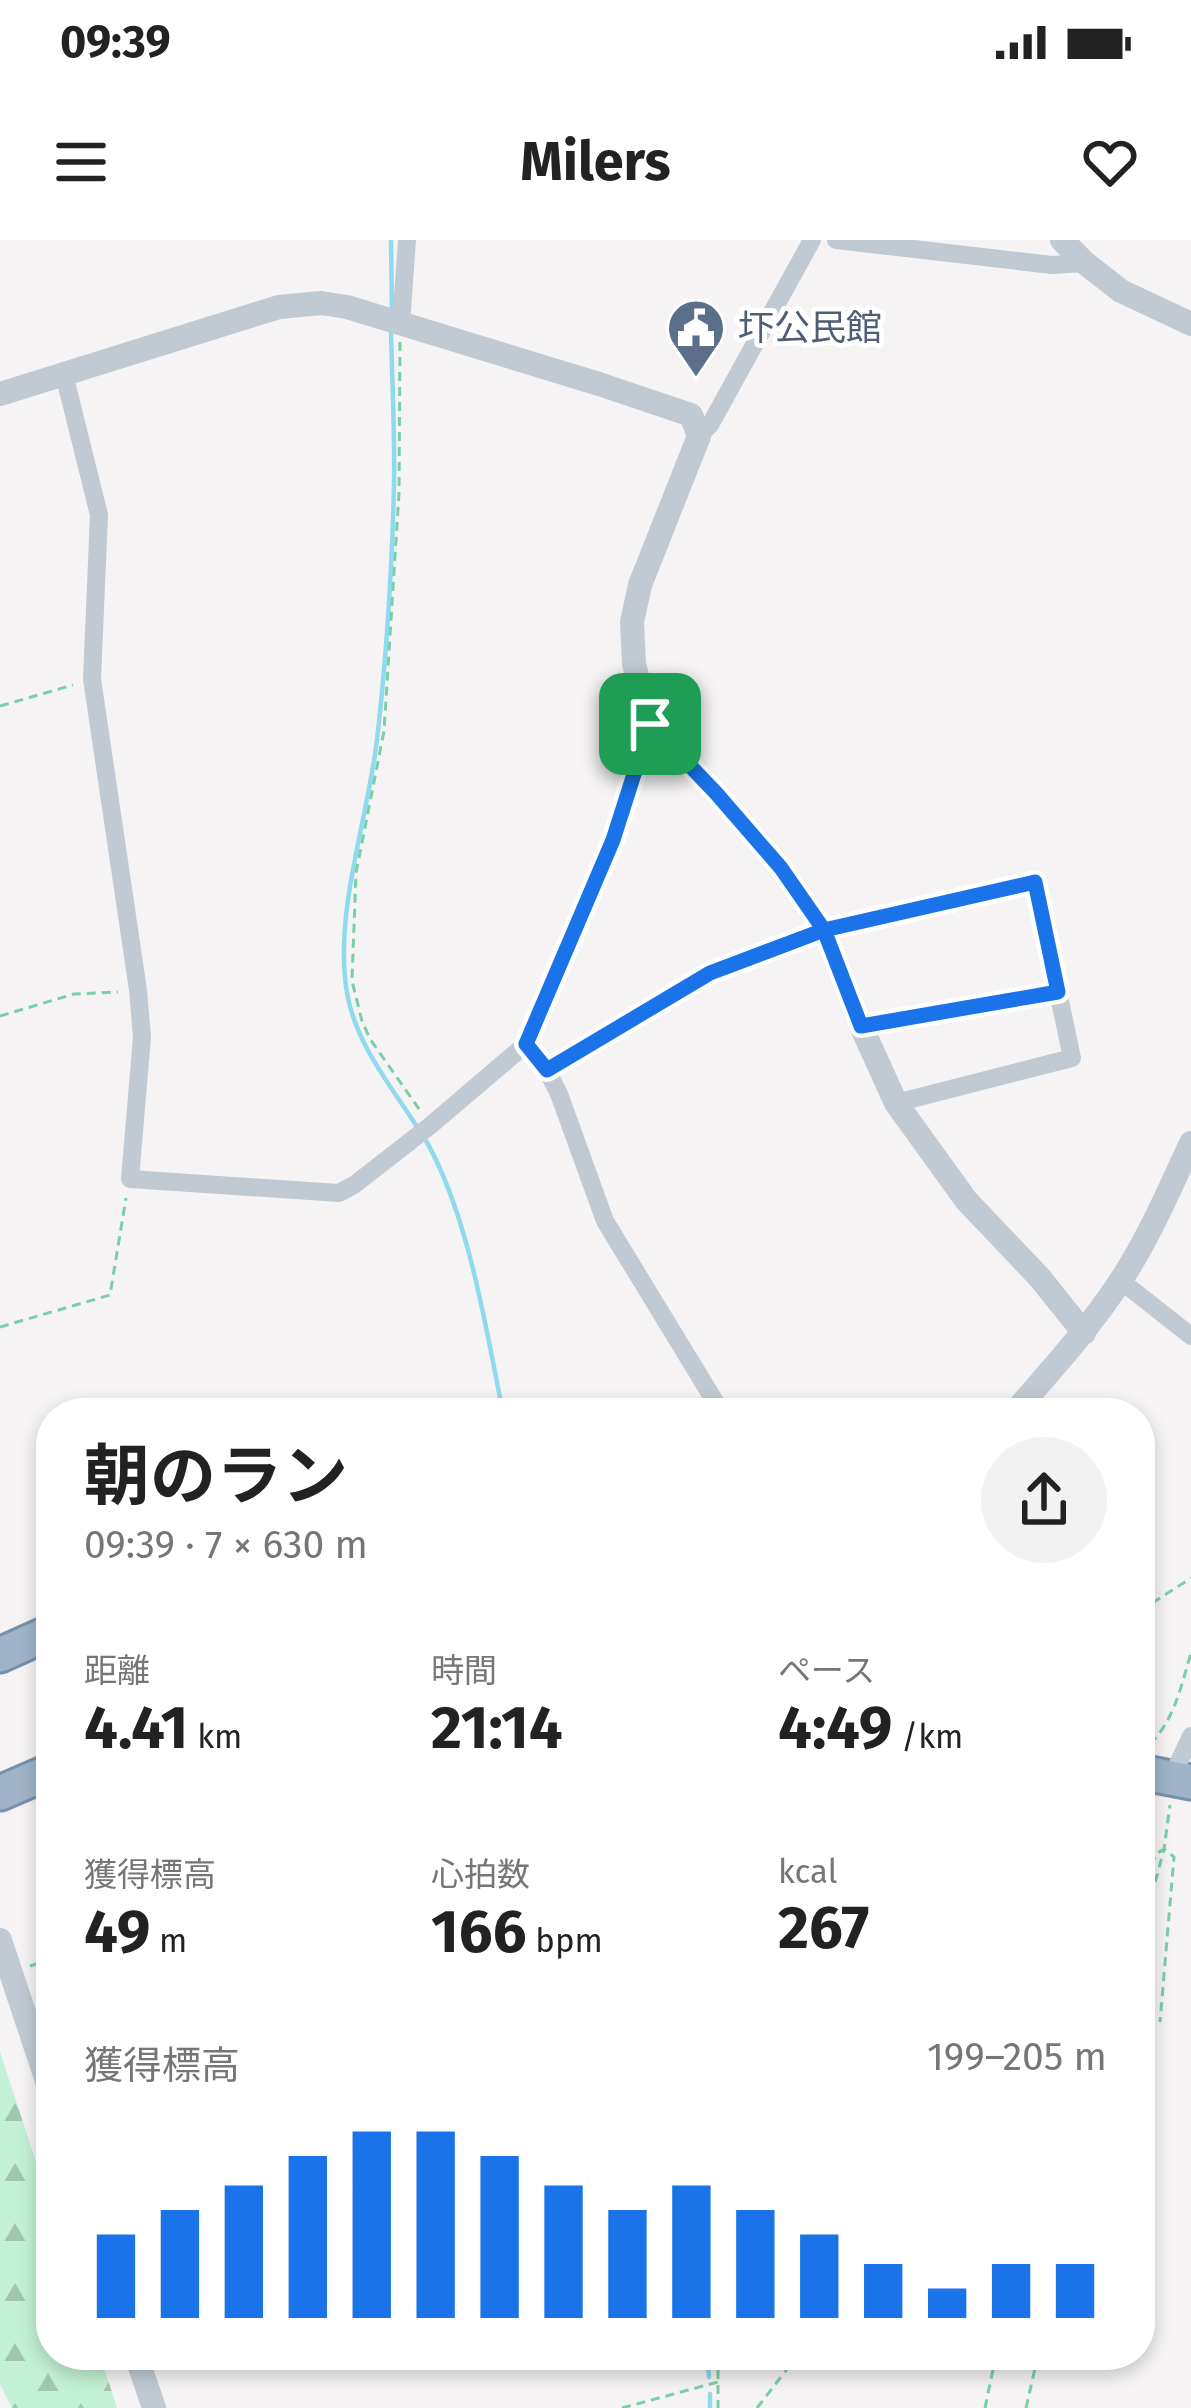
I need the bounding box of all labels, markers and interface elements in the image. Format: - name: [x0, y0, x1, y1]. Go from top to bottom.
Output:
- text: 09:39: [60, 15, 171, 69]
- icon: menu: [48, 129, 114, 195]
- icon: heart: [1077, 129, 1143, 195]
- text: Milers: [520, 130, 671, 194]
- public building icon: 圷公民館: [665, 297, 727, 379]
- place label: 圷公民館: [738, 306, 882, 350]
- pin: [599, 673, 701, 775]
- icon: arrive: [617, 691, 683, 757]
- text: 朝のラン: [84, 1437, 348, 1516]
- button: share: [981, 1437, 1107, 1563]
- text: 09:39 · 7 × 630 m: [84, 1522, 368, 1568]
- text: 距離: [84, 1651, 150, 1691]
- text: 時間: [431, 1651, 497, 1691]
- text: ペース: [778, 1651, 875, 1691]
- text: 4.41: [84, 1692, 188, 1764]
- text: 21:14: [431, 1692, 563, 1764]
- text: 4:49: [778, 1692, 892, 1764]
- text: km: [188, 1717, 242, 1757]
- text: /km: [892, 1717, 963, 1757]
- text: kcal: [778, 1852, 837, 1892]
- text: 獲得標高: [84, 1855, 216, 1895]
- text: 心拍数: [431, 1855, 530, 1895]
- text: 267: [778, 1892, 869, 1964]
- text: 49: [84, 1896, 150, 1968]
- text: 166: [431, 1896, 527, 1968]
- text: m: [150, 1921, 187, 1961]
- text: bpm: [527, 1921, 603, 1961]
- text: 199–205 m: [927, 2034, 1107, 2080]
- text: 獲得標高: [84, 2043, 240, 2089]

